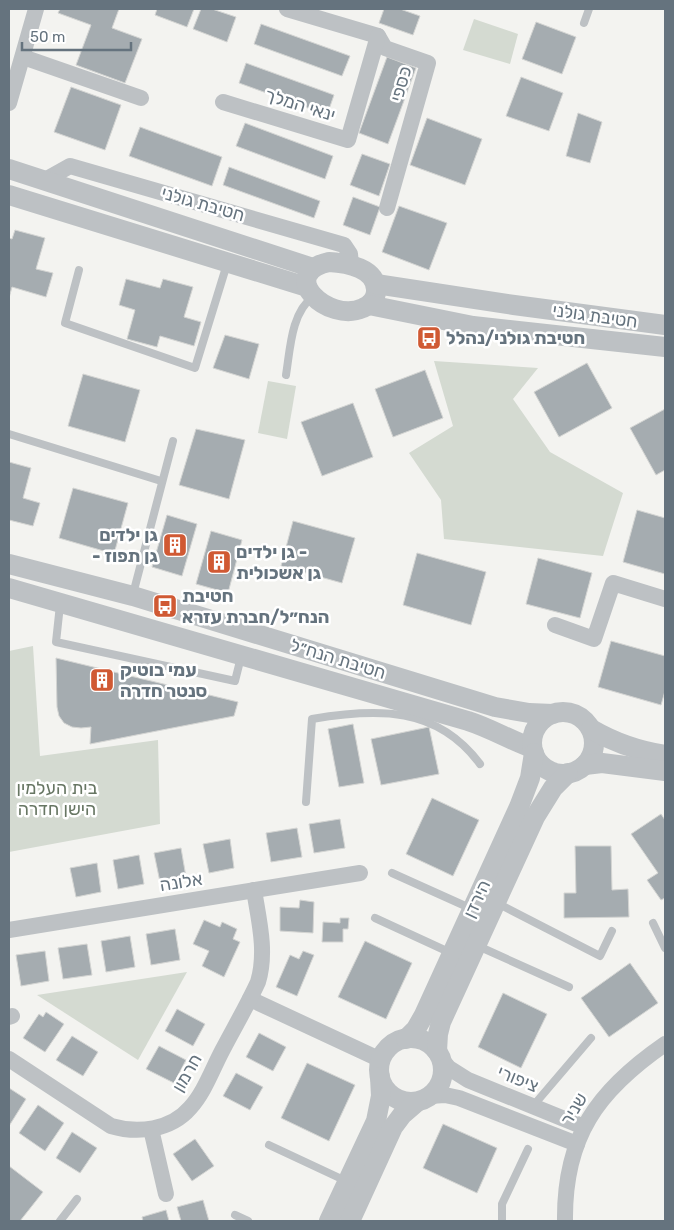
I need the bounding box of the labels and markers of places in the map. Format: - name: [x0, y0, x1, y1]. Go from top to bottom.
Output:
- bus stop icon: חטיבת גולני/נהלל: [416, 325, 442, 351]
- place label: חטיבת גולני/נהלל: [446, 327, 585, 349]
- place label: גן ילדים - גן תפוז: [92, 524, 158, 567]
- building icon: גן ילדים - גן תפוז: [162, 532, 188, 558]
- place label: גן ילדים - גן אשכולית: [236, 541, 322, 584]
- building icon: גן ילדים - גן אשכולית: [206, 549, 232, 575]
- place label: חטיבת הנח״ל/חברת עזרא: [182, 585, 329, 628]
- bus stop icon: חטיבת הנח״ל/חברת עזרא: [152, 593, 178, 619]
- place label: עמי בוטיק סנטר חדרה: [120, 659, 207, 702]
- building icon: עמי בוטיק סנטר חדרה: [89, 667, 115, 693]

